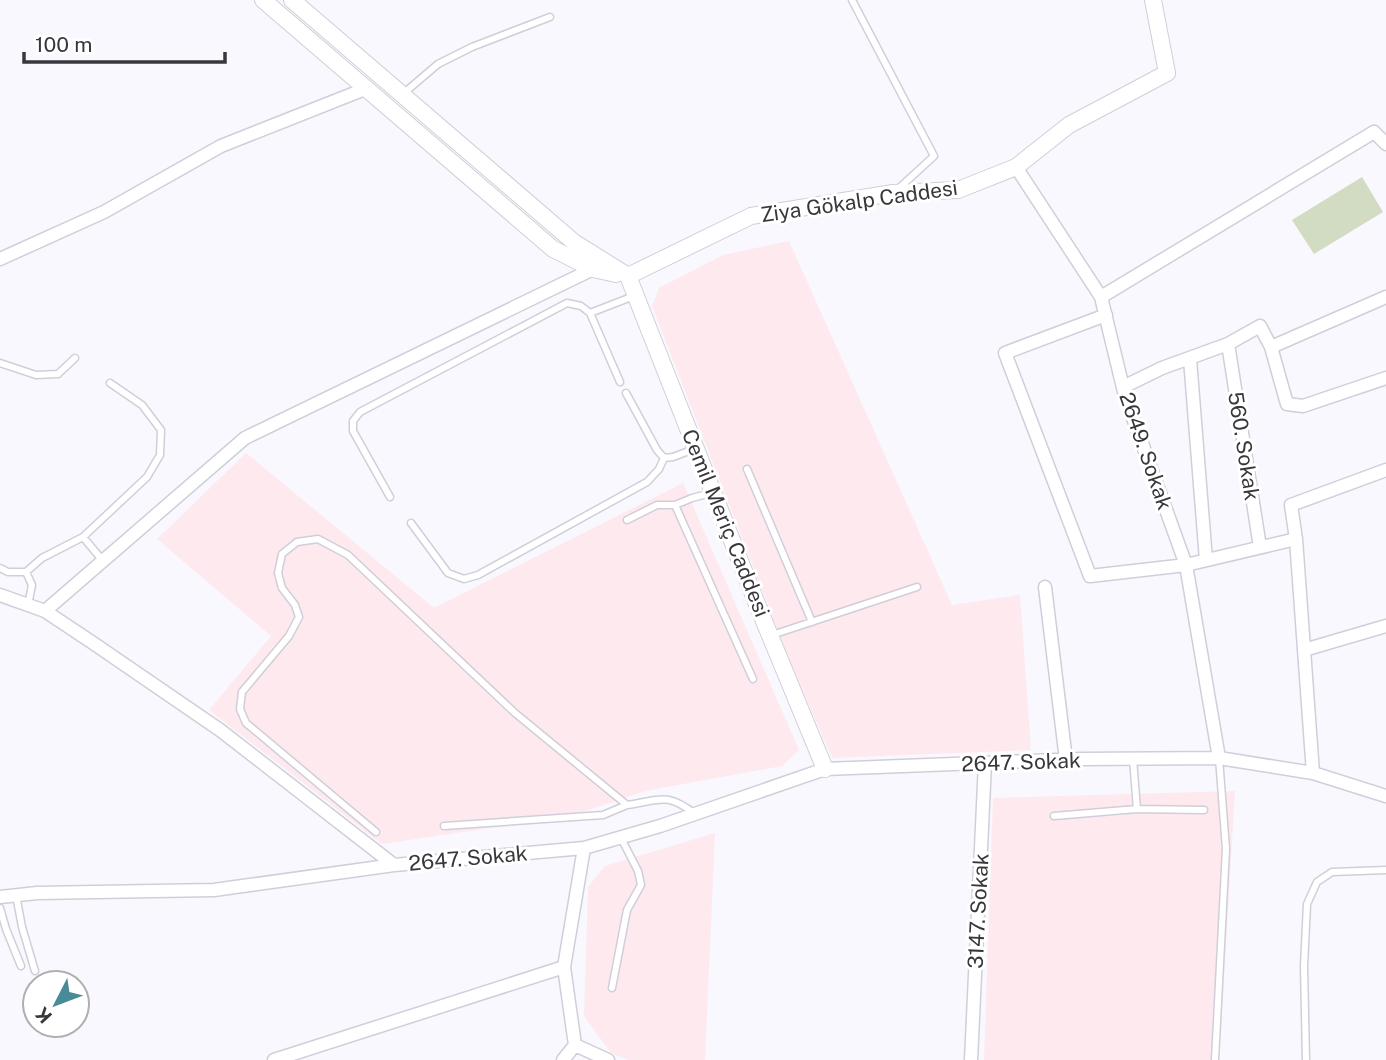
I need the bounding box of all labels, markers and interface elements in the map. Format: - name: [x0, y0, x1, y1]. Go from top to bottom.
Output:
- scale bar: [24, 21, 226, 65]
- text: 100 m: [35, 32, 92, 57]
- street label: Ziya Gökalp Caddesi: [759, 175, 959, 227]
- street label: 2649. Sokak: [1114, 389, 1178, 513]
- street label: 560. Sokak: [1223, 390, 1265, 502]
- street label: Cemil Meriç Caddesi: [677, 426, 775, 620]
- street label: 2647. Sokak: [961, 747, 1081, 777]
- street label: 2647. Sokak: [407, 840, 529, 876]
- street label: 3147. Sokak: [962, 852, 994, 969]
- north arrow: [21, 969, 91, 1039]
- text: K: [30, 1003, 56, 1028]

